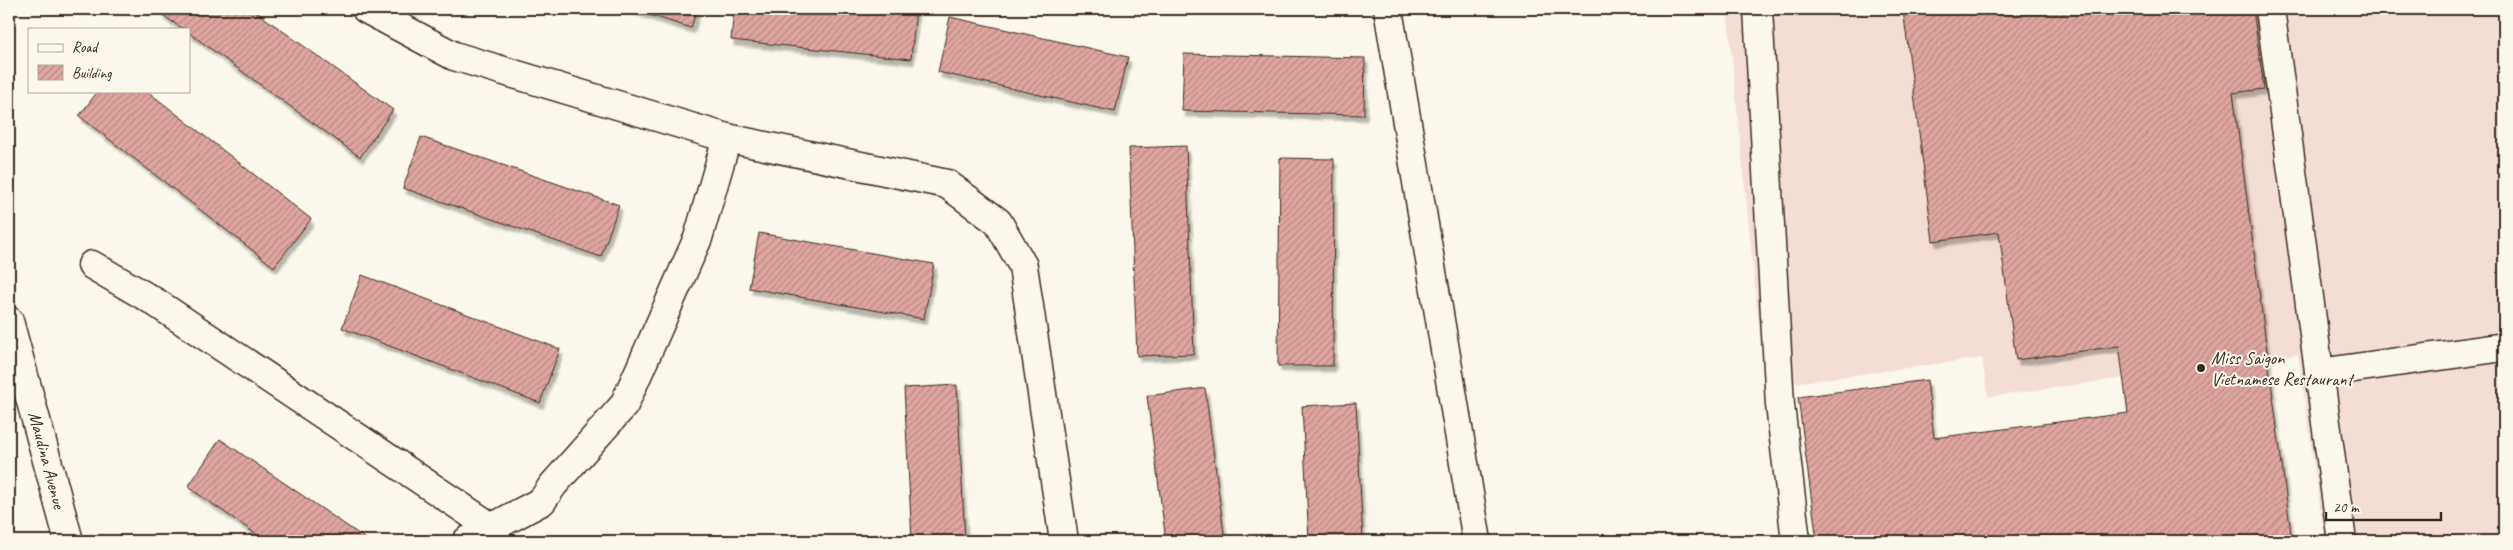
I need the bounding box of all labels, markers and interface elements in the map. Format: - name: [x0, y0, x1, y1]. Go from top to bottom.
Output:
- legend: [28, 28, 190, 92]
- text: Road: [72, 38, 99, 57]
- text: Building: [72, 64, 112, 83]
- place label: Miss Saigon Vietnamese Restaurant: [2211, 347, 2356, 390]
- marker: Miss Saigon Vietnamese Restaurant: [2195, 362, 2207, 374]
- street label: Maudina Avenue: [23, 409, 71, 512]
- scale bar: [2326, 490, 2440, 522]
- text: 20 m: [2333, 498, 2360, 517]

